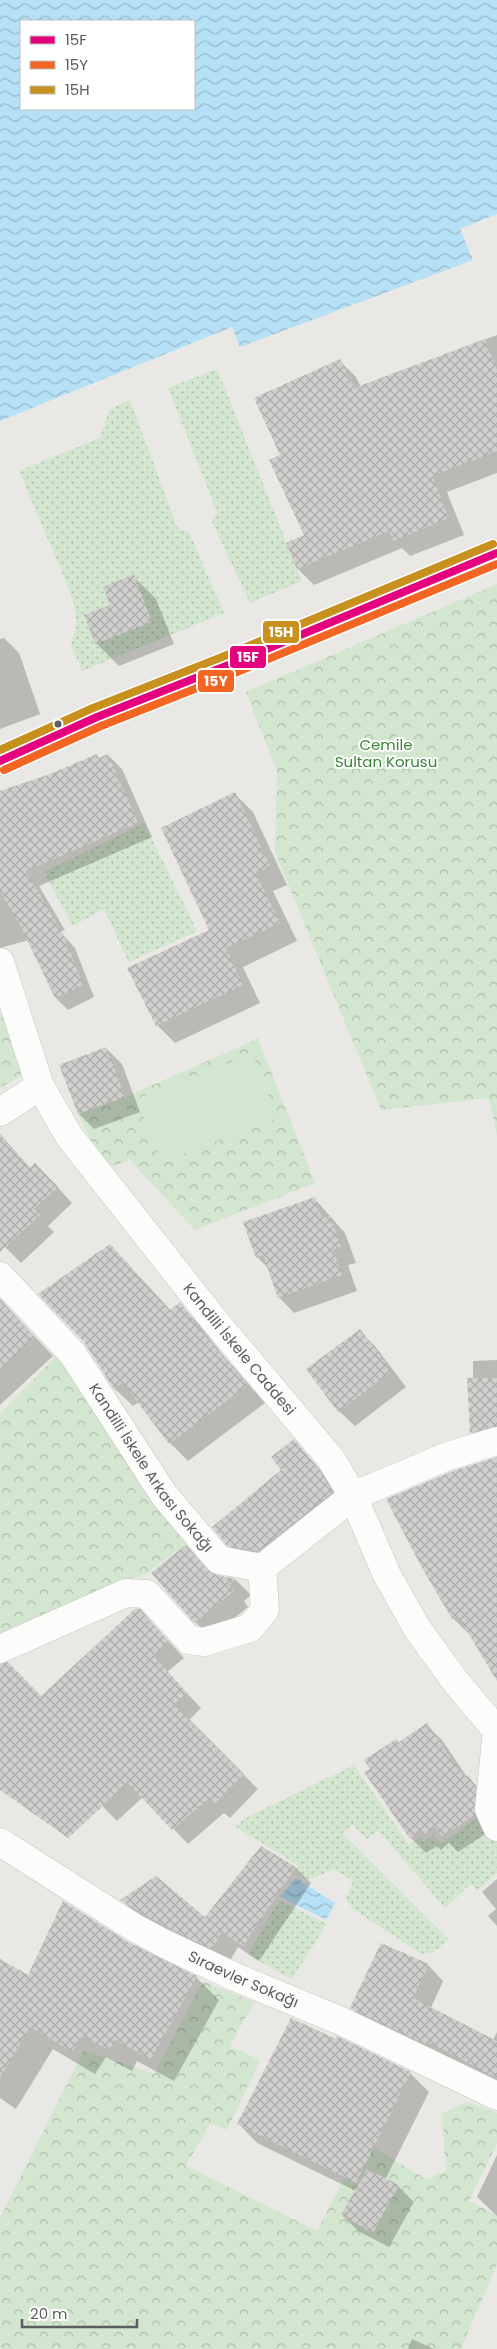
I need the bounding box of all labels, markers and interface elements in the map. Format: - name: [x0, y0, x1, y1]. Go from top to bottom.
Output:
- legend: [20, 20, 195, 110]
- text: 15F: [65, 29, 87, 50]
- text: 15Y: [65, 54, 88, 75]
- text: 15H: [65, 79, 90, 100]
- line badge: 15H: [262, 620, 300, 644]
- text: 15H: [269, 622, 293, 642]
- line badge: 15F: [229, 645, 267, 669]
- text: 15F: [237, 647, 259, 667]
- line badge: 15Y: [197, 669, 235, 693]
- text: 15Y: [204, 671, 228, 691]
- unlabelled marker: [53, 719, 63, 729]
- park label: Cemile Sultan Korusu: [335, 734, 437, 772]
- street label: Kandilli İskele Caddesi: [179, 1278, 301, 1420]
- street label: Kandilli İskele Arkası Sokağı: [84, 1379, 219, 1556]
- street label: Sıraevler Sokağı: [185, 1945, 302, 2012]
- scale bar: [22, 2296, 138, 2328]
- text: 20 m: [30, 2303, 68, 2324]

